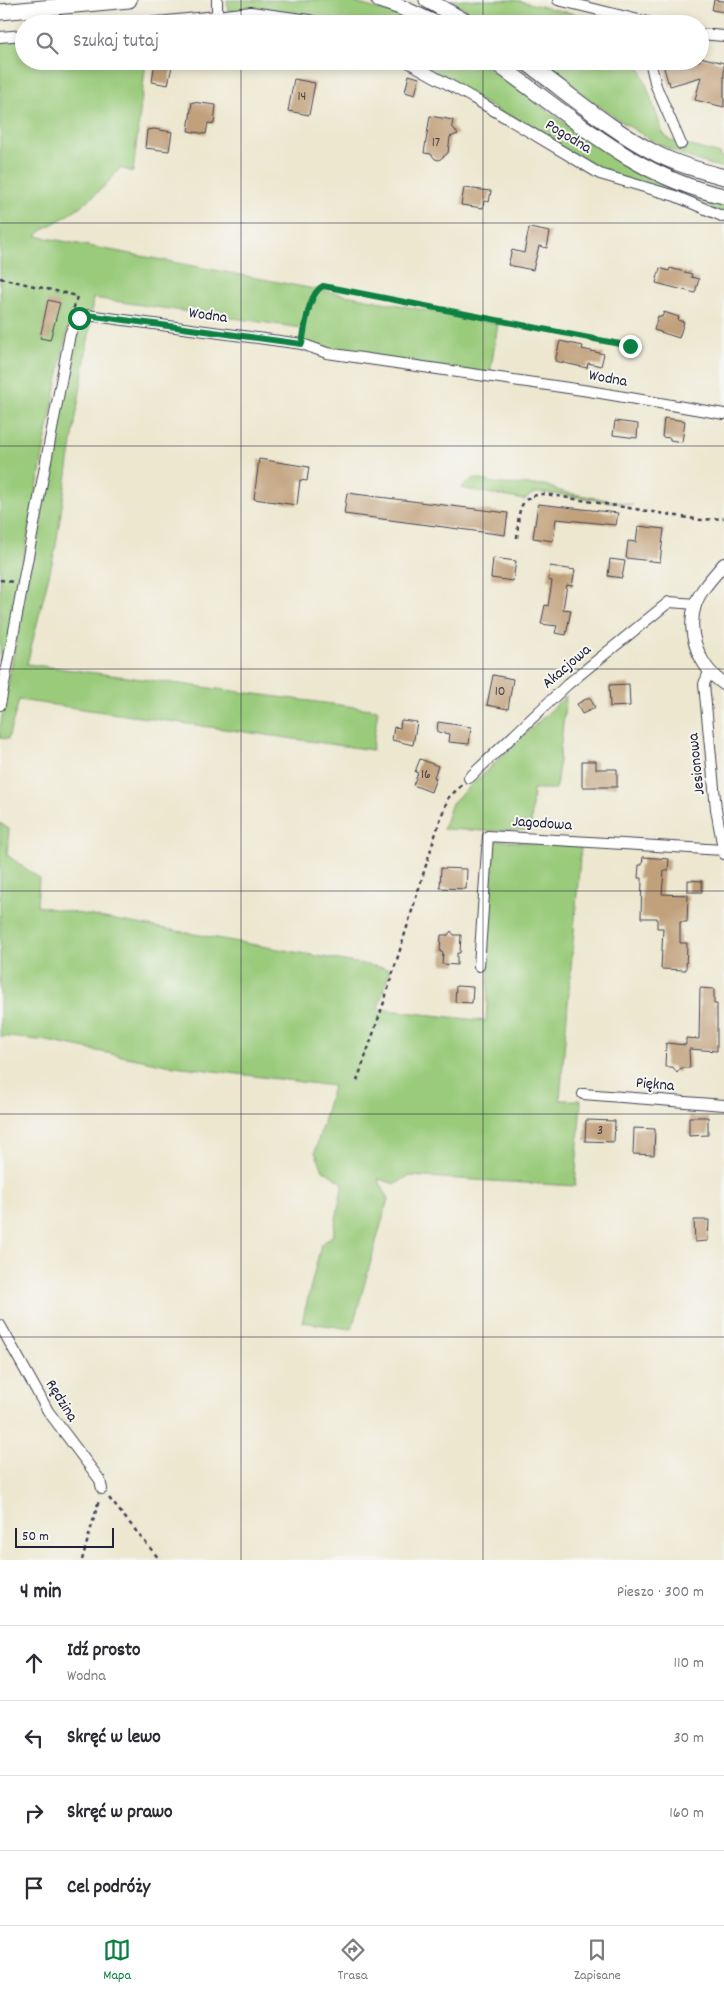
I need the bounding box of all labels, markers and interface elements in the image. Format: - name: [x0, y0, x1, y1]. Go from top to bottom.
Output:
- search box: [15, 15, 709, 70]
- icon: search: [33, 29, 61, 57]
- text: Szukaj tutaj: [73, 29, 159, 56]
- house number: 14: [298, 87, 306, 107]
- street label: Pogodna: [540, 114, 596, 160]
- house number: 17: [432, 133, 440, 153]
- street label: Wodna: [187, 302, 229, 330]
- route start: [68, 307, 91, 330]
- route end: [619, 335, 642, 358]
- street label: Wodna: [587, 364, 630, 394]
- street label: Akacjowa: [537, 639, 597, 695]
- house number: 10: [495, 682, 505, 702]
- street label: Jesionowa: [682, 731, 712, 796]
- house number: 16: [421, 765, 431, 785]
- street label: Jagodowa: [511, 810, 573, 838]
- street label: Piękna: [635, 1072, 676, 1098]
- house number: 3: [597, 1121, 603, 1141]
- street label: Rędzina: [39, 1375, 83, 1427]
- scale bar: [15, 1525, 114, 1548]
- text: 50 m: [22, 1527, 49, 1547]
- text: 4 min: [20, 1578, 62, 1608]
- text: Pieszo · 300 m: [617, 1581, 704, 1604]
- text: Idź prosto: [67, 1638, 140, 1665]
- icon: ahead: [20, 1649, 48, 1677]
- text: 110 m: [674, 1652, 704, 1675]
- text: Wodna: [67, 1665, 106, 1688]
- icon: left: [20, 1724, 48, 1752]
- text: Skręć w lewo: [67, 1725, 161, 1752]
- text: 30 m: [674, 1727, 704, 1750]
- icon: right: [20, 1799, 48, 1827]
- text: Skręć w prawo: [67, 1800, 173, 1827]
- text: 160 m: [669, 1802, 704, 1825]
- icon: arrive: [20, 1874, 48, 1902]
- text: Cel podróży: [67, 1875, 150, 1902]
- tab: Mapa: [103, 1936, 131, 1986]
- tab: Trasa: [338, 1936, 367, 1986]
- tab: Zapisane: [574, 1936, 621, 1986]

